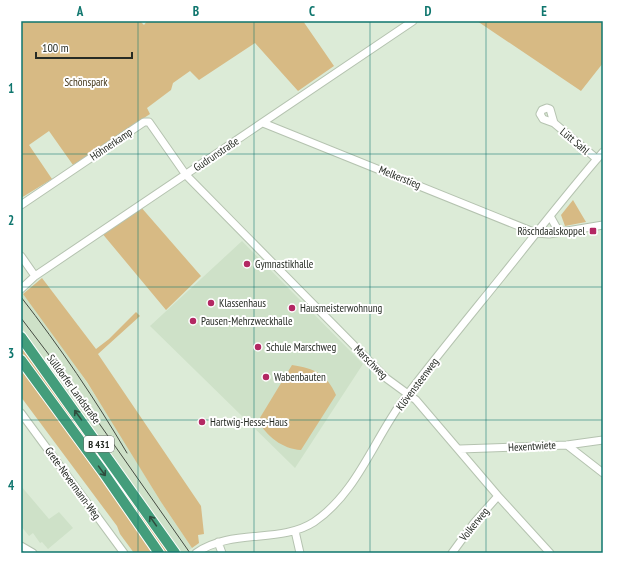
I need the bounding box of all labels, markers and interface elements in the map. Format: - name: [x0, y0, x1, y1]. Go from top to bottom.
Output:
- text: A: [76, 3, 84, 20]
- text: B: [193, 3, 199, 20]
- text: C: [309, 3, 315, 20]
- text: D: [425, 3, 432, 20]
- text: E: [541, 3, 547, 20]
- scale bar: [36, 34, 132, 60]
- text: 100 m: [42, 40, 69, 55]
- park label: Schönspark: [64, 75, 108, 89]
- text: 1: [8, 80, 14, 97]
- street label: Höhnerkamp: [87, 125, 135, 163]
- street label: Lütt Sahl: [557, 125, 593, 158]
- street label: Gudrunstraße: [191, 134, 242, 174]
- street label: Melkerstieg: [377, 162, 423, 192]
- text: 2: [8, 212, 14, 229]
- place label: Röschdaalskoppel: [517, 224, 585, 238]
- marker: Röschdaalskoppel: [588, 226, 598, 236]
- place label: Gymnastikhalle: [255, 257, 314, 271]
- marker: Gymnastikhalle: [242, 259, 252, 269]
- place label: Klassenhaus: [219, 296, 266, 310]
- marker: Klassenhaus: [206, 298, 216, 308]
- place label: Hausmeisterwohnung: [300, 301, 383, 315]
- marker: Hausmeisterwohnung: [287, 303, 297, 313]
- place label: Pausen-Mehrzweckhalle: [201, 314, 293, 328]
- marker: Pausen-Mehrzweckhalle: [188, 316, 198, 326]
- place label: Schule Marschweg: [266, 340, 336, 354]
- marker: Schule Marschweg: [253, 342, 263, 352]
- street label: Marschweg: [351, 342, 391, 382]
- text: 3: [8, 345, 14, 362]
- street label: Sülldorfer Landstraße: [44, 352, 104, 427]
- street label: Klövensteenweg: [393, 355, 441, 413]
- place label: Wabenbauten: [274, 370, 326, 384]
- marker: Wabenbauten: [261, 372, 271, 382]
- one-way arrow: [74, 409, 82, 420]
- place label: Hartwig-Hesse-Haus: [210, 415, 288, 429]
- marker: Hartwig-Hesse-Haus: [197, 417, 207, 427]
- road number: B 431: [84, 436, 114, 452]
- street label: Hexentwiete: [508, 438, 557, 454]
- street label: Grete-Nevermann-Weg: [42, 444, 104, 522]
- one-way arrow: [98, 465, 106, 476]
- text: 4: [8, 477, 15, 494]
- street label: Volkerweg: [456, 504, 492, 544]
- one-way arrow: [149, 516, 157, 527]

